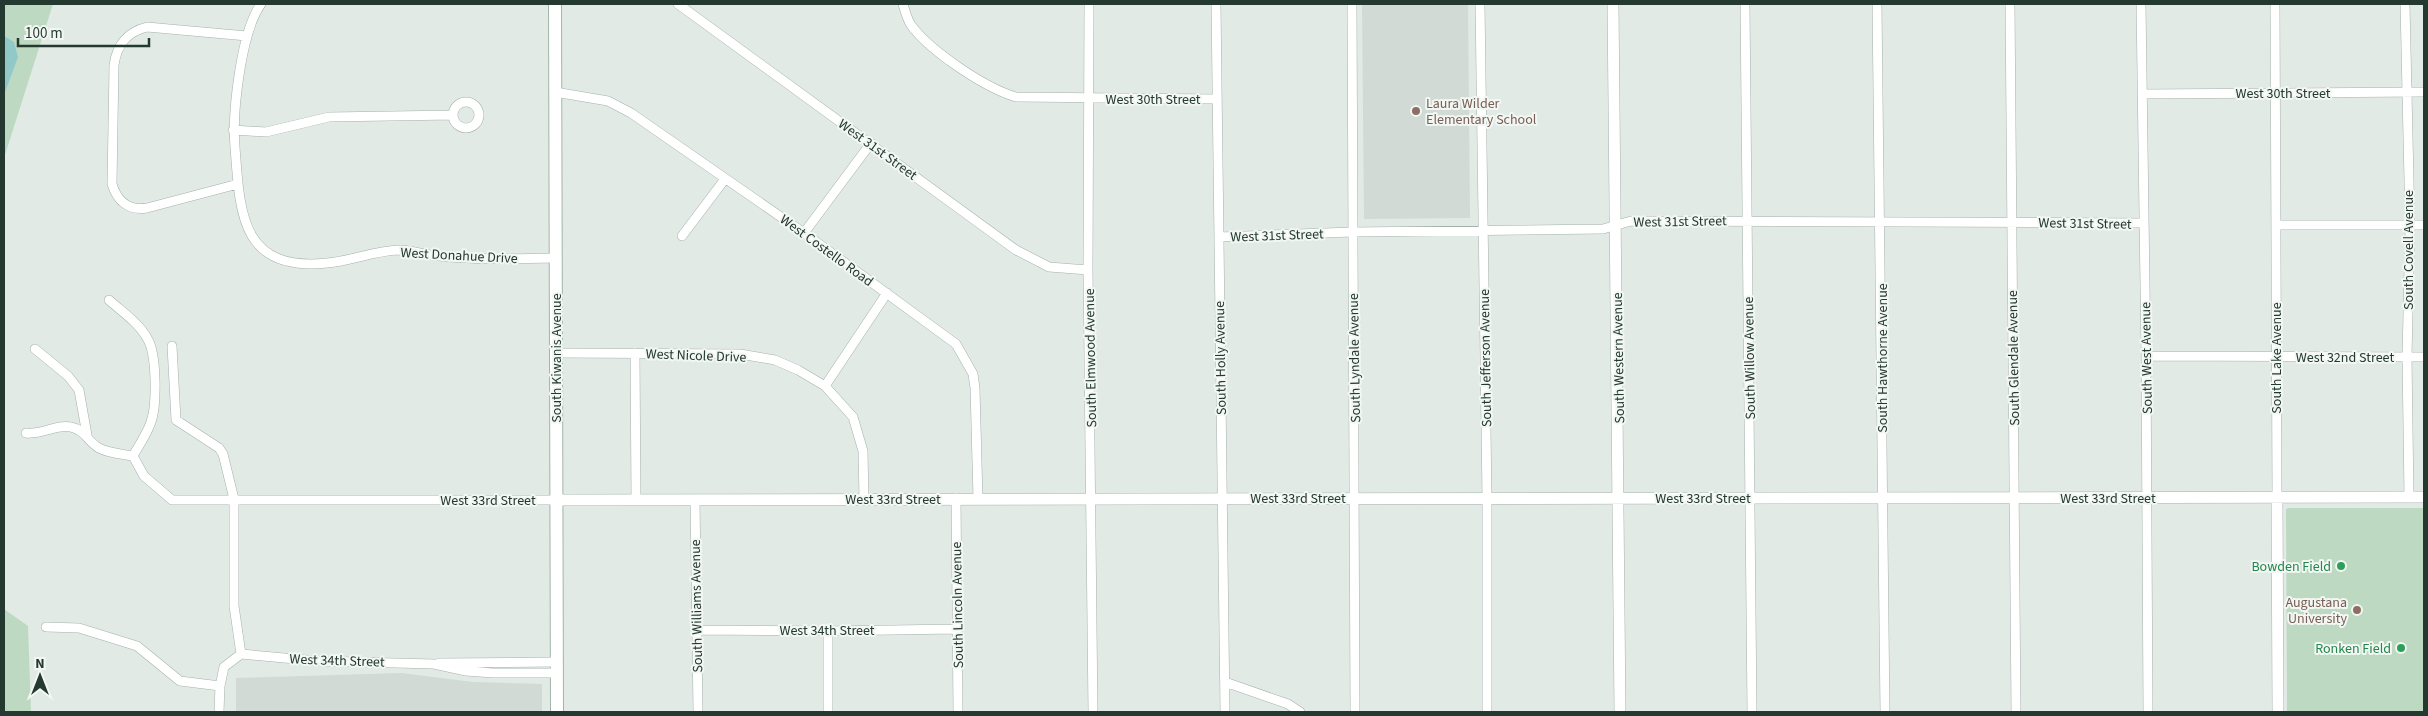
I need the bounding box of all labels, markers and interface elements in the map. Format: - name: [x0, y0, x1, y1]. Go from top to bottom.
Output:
- scale bar: [18, 15, 149, 47]
- text: 100 m: [25, 23, 63, 44]
- street label: West 30th Street: [2235, 84, 2331, 104]
- street label: West 30th Street: [1105, 90, 1201, 110]
- place label: Laura Wilder Elementary School: [1426, 94, 1537, 130]
- marker: Laura Wilder Elementary School: [1410, 105, 1422, 117]
- street label: West 31st Street: [834, 114, 921, 185]
- street label: South Covell Avenue: [2399, 190, 2419, 310]
- street label: West Costello Road: [776, 210, 877, 292]
- street label: West 31st Street: [1633, 211, 1727, 233]
- street label: West 31st Street: [2038, 213, 2132, 235]
- street label: West 31st Street: [1230, 224, 1324, 248]
- street label: West Donahue Drive: [400, 243, 518, 269]
- street label: South Hawthorne Avenue: [1873, 283, 1893, 433]
- street label: South Elmwood Avenue: [1080, 288, 1102, 428]
- street label: South Jefferson Avenue: [1475, 289, 1497, 427]
- street label: South Glendale Avenue: [2003, 290, 2025, 426]
- street label: South Western Avenue: [1608, 292, 1630, 424]
- street label: South Kiwanis Avenue: [547, 293, 567, 423]
- street label: South Lyndale Avenue: [1344, 293, 1366, 423]
- street label: South Willow Avenue: [1739, 296, 1761, 420]
- street label: South Holly Avenue: [1210, 301, 1232, 415]
- street label: South West Avenue: [2136, 302, 2158, 414]
- street label: South Lake Avenue: [2267, 302, 2287, 414]
- street label: West Nicole Drive: [645, 344, 747, 368]
- street label: West 32nd Street: [2296, 348, 2394, 368]
- street label: West 33rd Street: [1250, 489, 1346, 509]
- street label: West 33rd Street: [1655, 489, 1751, 509]
- street label: West 33rd Street: [2060, 489, 2156, 509]
- street label: West 33rd Street: [845, 490, 941, 510]
- street label: West 33rd Street: [440, 491, 536, 511]
- street label: South Williams Avenue: [686, 539, 708, 673]
- street label: South Lincoln Avenue: [947, 541, 969, 668]
- place label: Bowden Field: [2251, 557, 2331, 577]
- marker: Bowden Field: [2335, 560, 2347, 572]
- place label: Augustana University: [2285, 593, 2347, 629]
- marker: Augustana University: [2351, 604, 2363, 616]
- street label: West 34th Street: [779, 621, 875, 641]
- place label: Ronken Field: [2315, 639, 2391, 659]
- marker: Ronken Field: [2395, 642, 2407, 654]
- street label: West 34th Street: [289, 649, 385, 673]
- north arrow: [15, 651, 65, 701]
- text: N: [35, 654, 45, 674]

